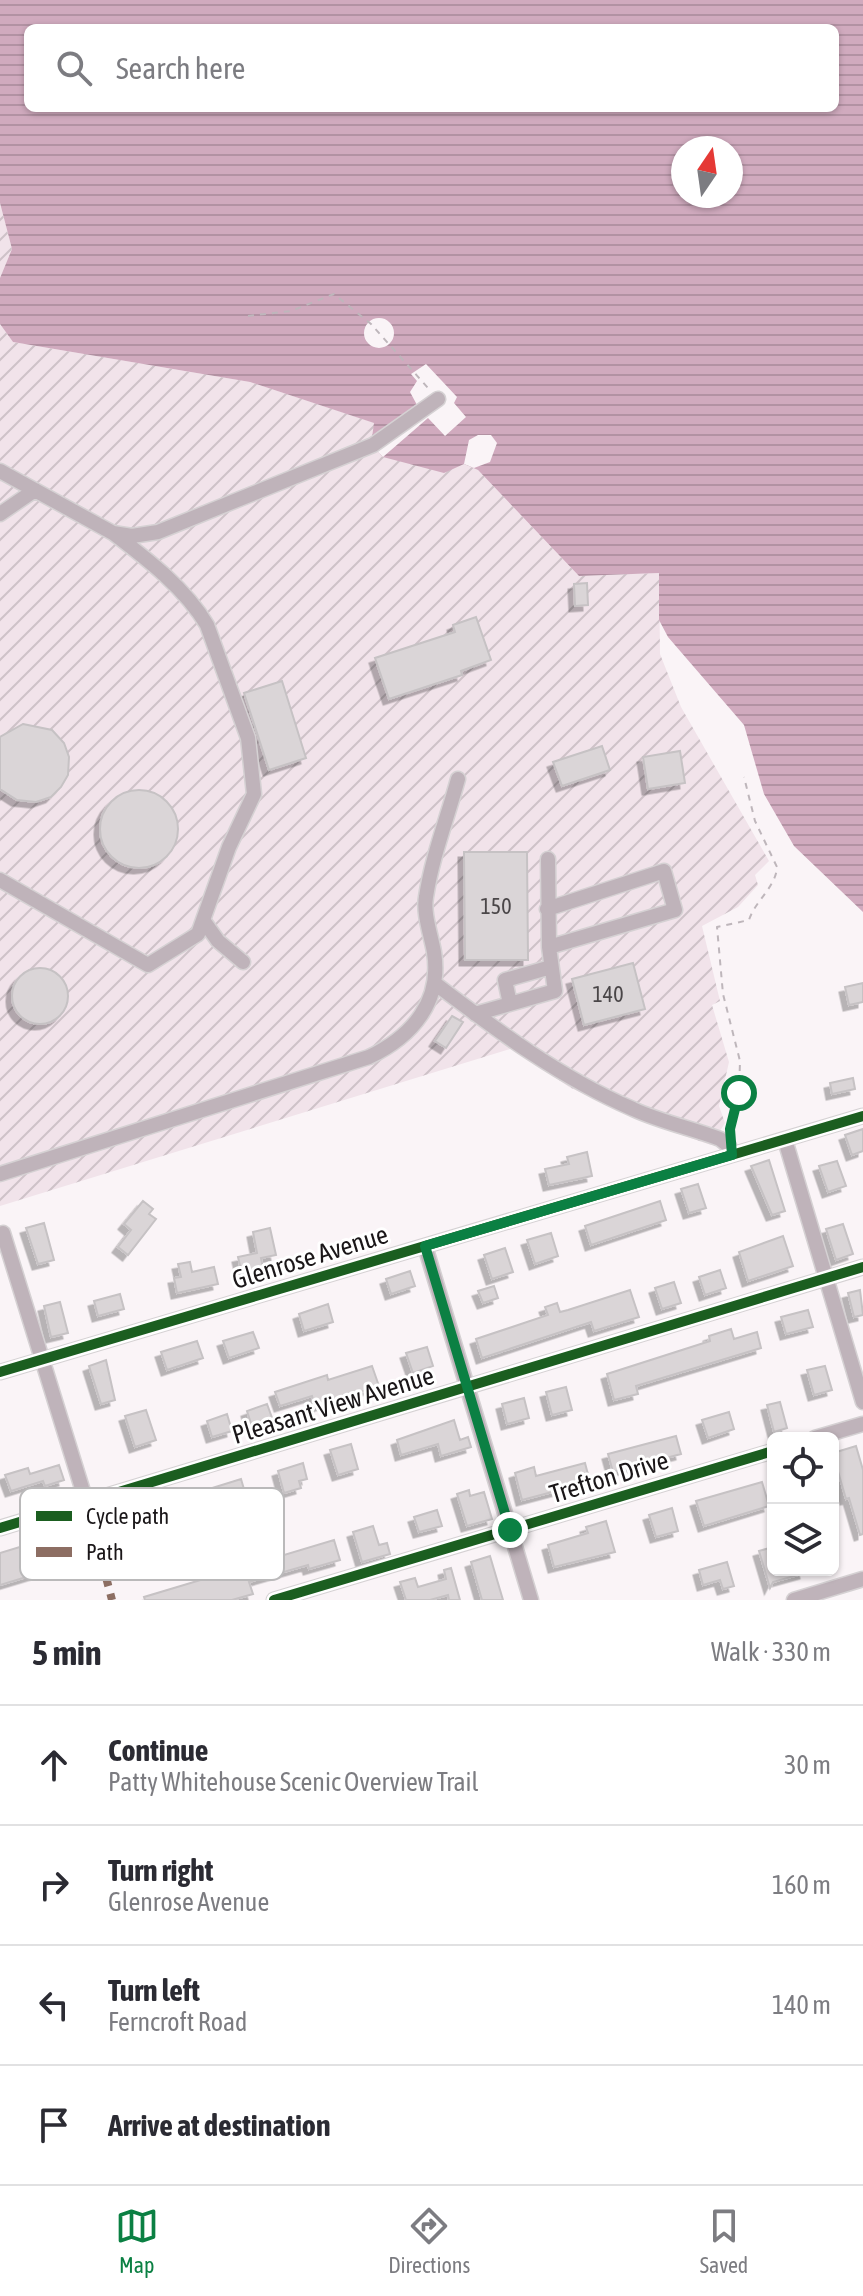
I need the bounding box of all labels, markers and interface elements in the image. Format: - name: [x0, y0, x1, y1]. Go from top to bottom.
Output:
- search box: [24, 24, 839, 112]
- icon: search: [52, 46, 96, 90]
- text: Search here: [116, 51, 245, 85]
- north arrow: [671, 136, 743, 208]
- house number: 150: [480, 893, 512, 919]
- house number: 140: [592, 981, 624, 1007]
- route start: [721, 1075, 757, 1111]
- street label: Glenrose Avenue: [229, 1219, 391, 1295]
- street label: Pleasant View Avenue: [228, 1360, 438, 1450]
- map controls: [767, 1432, 839, 1576]
- button: locate: [767, 1432, 839, 1504]
- street label: Trefton Drive: [546, 1445, 672, 1509]
- legend: [20, 1488, 284, 1580]
- text: Cycle path: [86, 1503, 169, 1529]
- button: layers: [767, 1504, 839, 1576]
- route end: [492, 1512, 528, 1548]
- text: Path: [86, 1539, 124, 1565]
- text: 5 min: [32, 1633, 101, 1672]
- text: Walk · 330 m: [711, 1637, 831, 1667]
- text: Continue: [108, 1733, 208, 1767]
- icon: ahead: [32, 1743, 76, 1787]
- text: 30 m: [784, 1750, 831, 1780]
- text: Patty Whitehouse Scenic Overview Trail: [108, 1767, 478, 1797]
- text: Turn right: [108, 1853, 214, 1887]
- icon: right: [32, 1863, 76, 1907]
- text: 160 m: [772, 1870, 831, 1900]
- text: Glenrose Avenue: [108, 1887, 269, 1917]
- text: Turn left: [108, 1973, 200, 2007]
- icon: left: [32, 1983, 76, 2027]
- text: 140 m: [772, 1990, 831, 2020]
- text: Ferncroft Road: [108, 2007, 247, 2037]
- icon: arrive: [32, 2103, 76, 2147]
- text: Arrive at destination: [108, 2108, 330, 2142]
- tab: Map: [115, 2204, 159, 2278]
- tab: Directions: [388, 2204, 470, 2278]
- tab: Saved: [700, 2204, 748, 2278]

